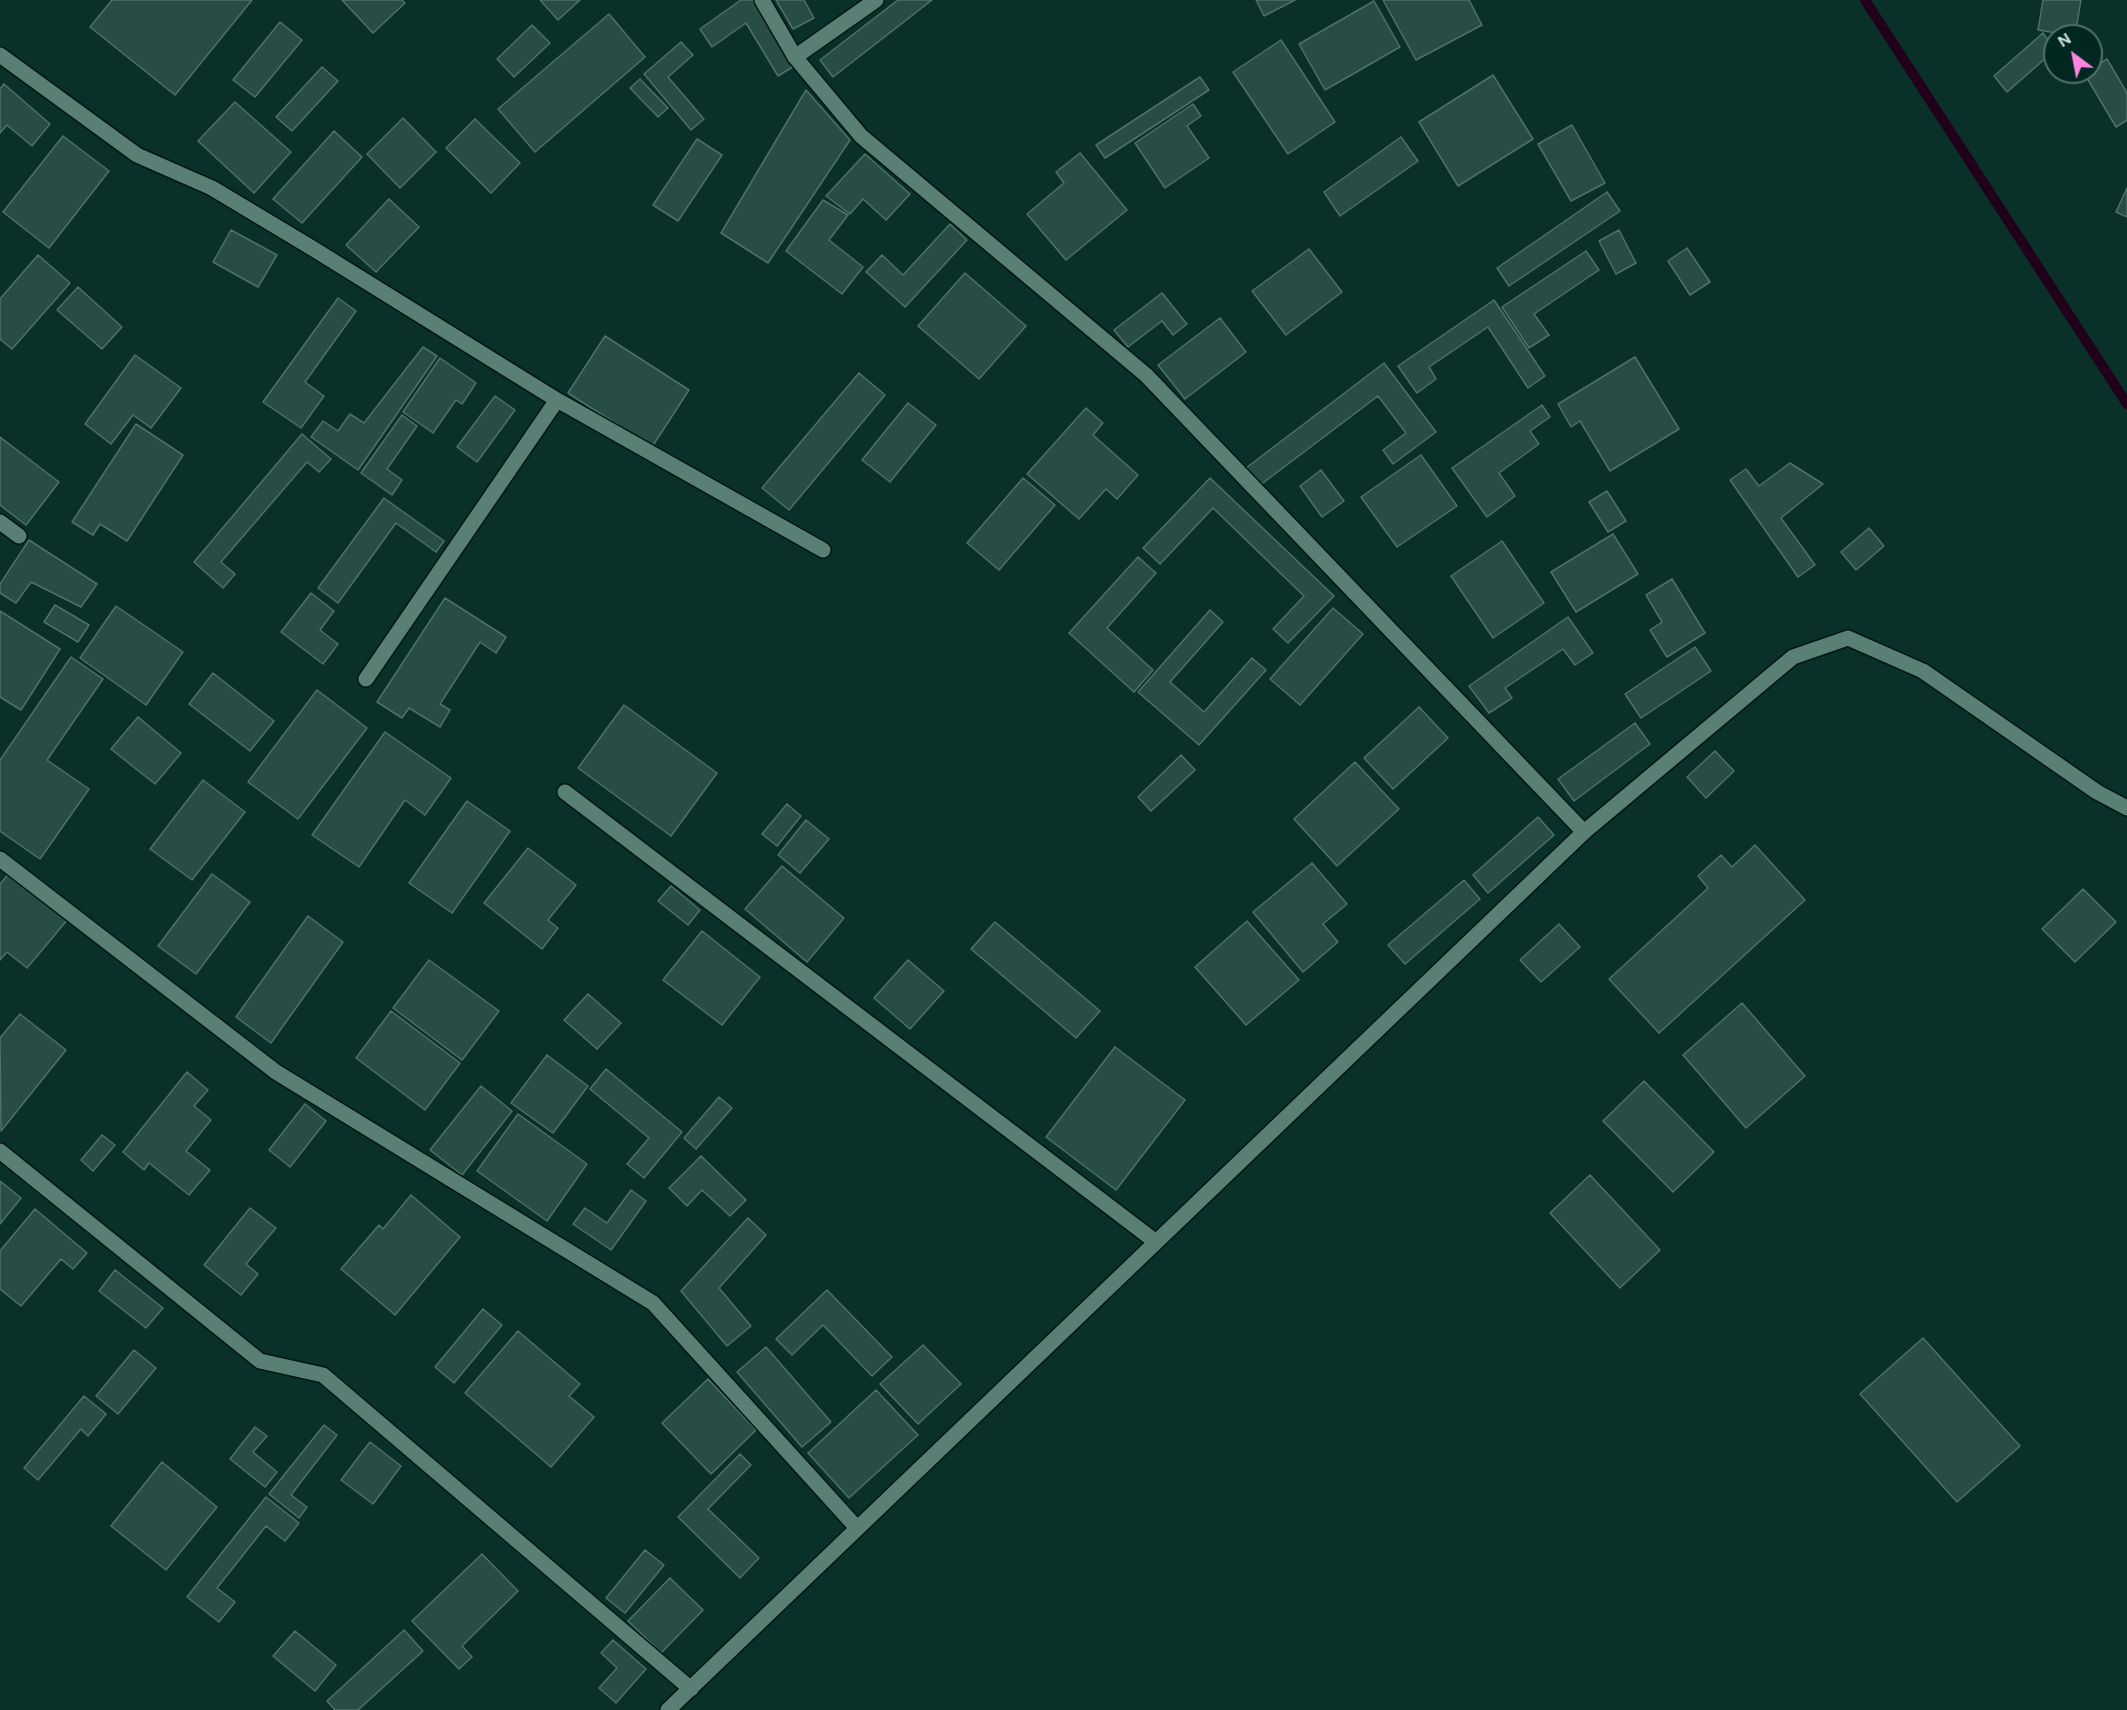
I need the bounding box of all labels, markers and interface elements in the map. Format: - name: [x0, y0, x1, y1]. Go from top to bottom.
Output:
- north arrow: [2043, 24, 2103, 84]
- text: N: [2054, 28, 2075, 52]

